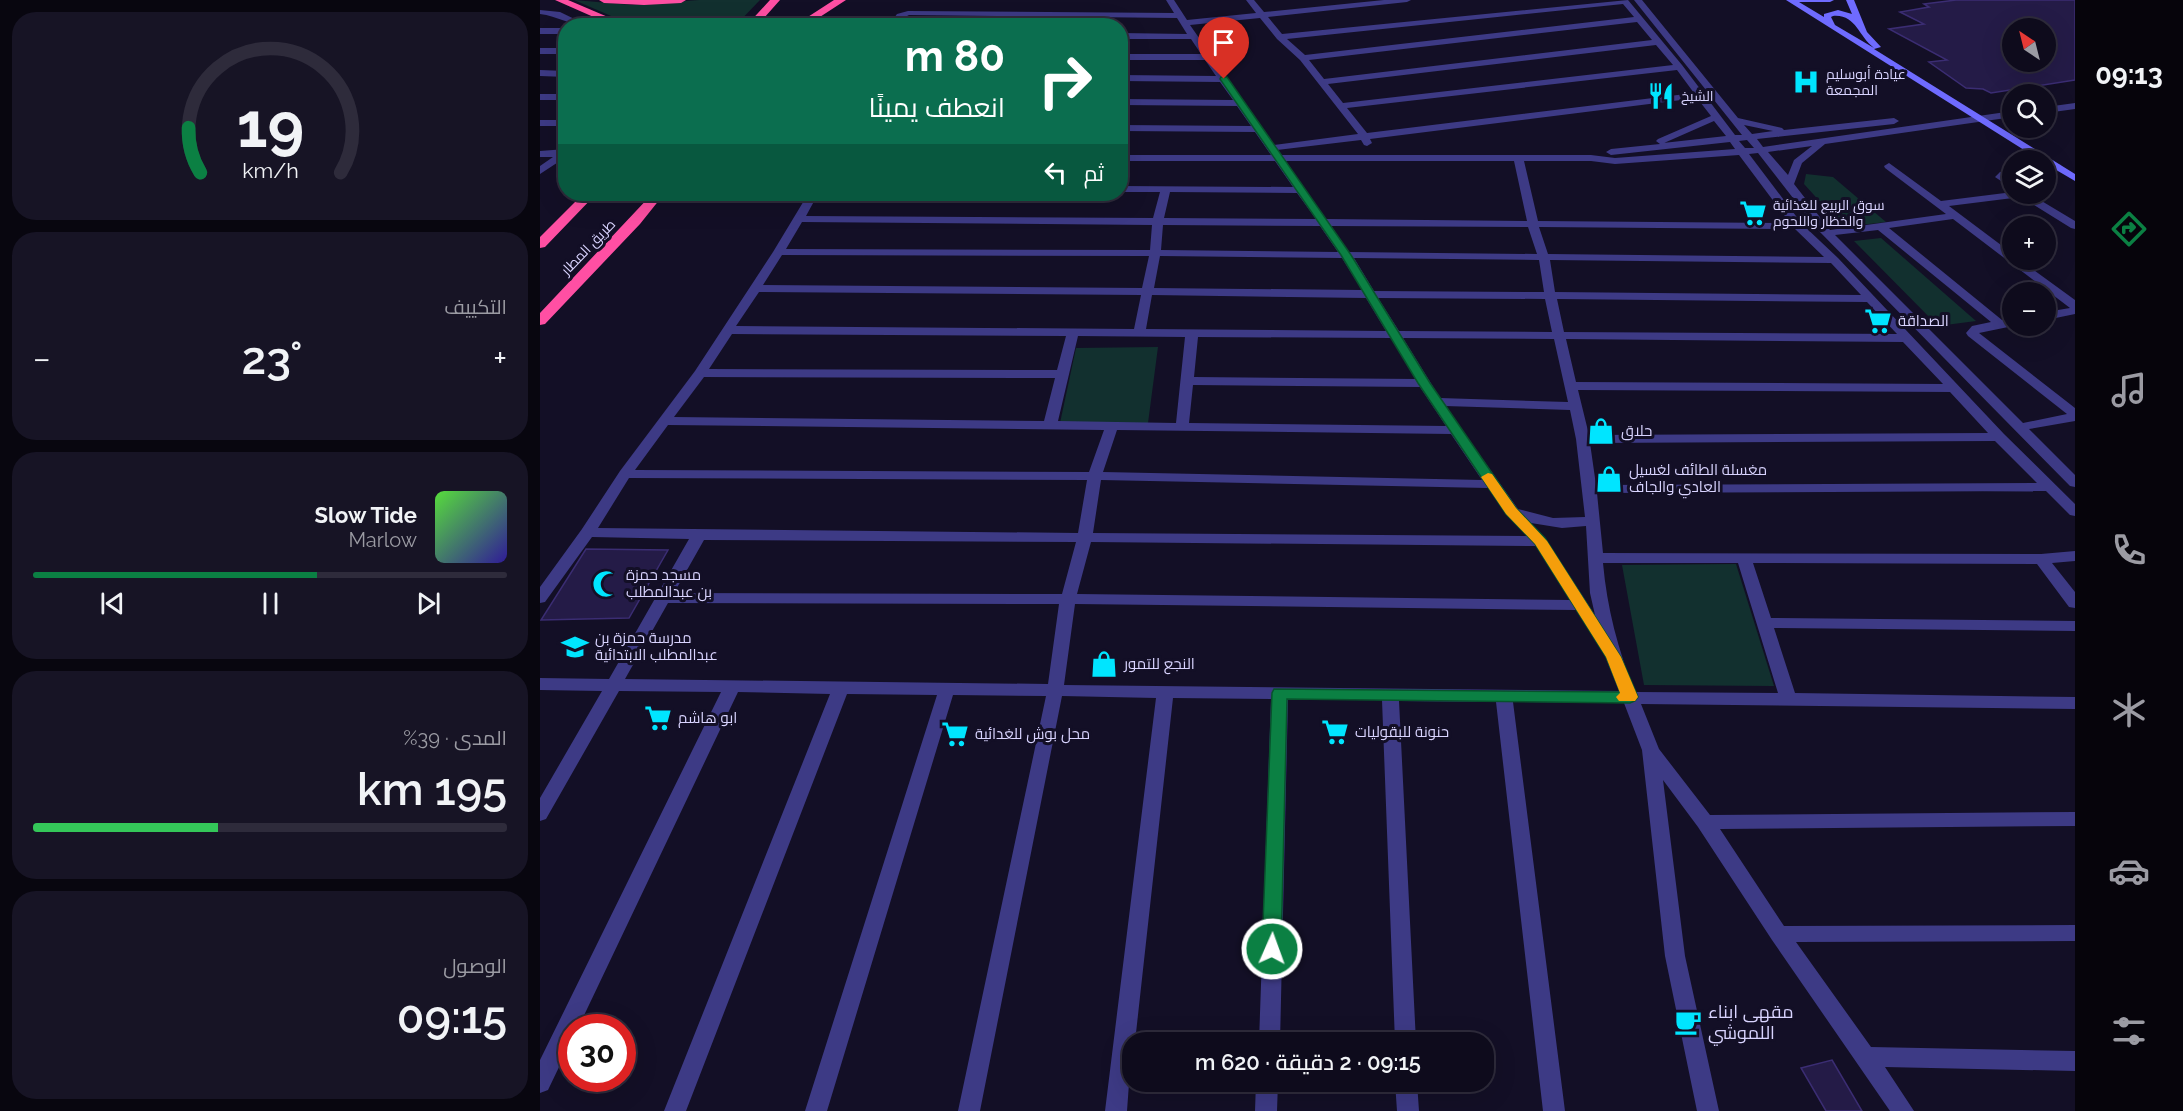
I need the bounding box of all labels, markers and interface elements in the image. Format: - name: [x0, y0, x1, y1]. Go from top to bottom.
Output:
- pin: [1198, 17, 1249, 79]
- north arrow: [2002, 18, 2056, 72]
- map controls: [2002, 18, 2056, 336]
- icon: arrive: [1207, 26, 1240, 59]
- text: 80 m: [905, 32, 1005, 81]
- icon: right: [1026, 42, 1104, 120]
- text: 09:13: [2095, 59, 2163, 90]
- place label: عيادة أبوسليم المجمعة: [1826, 65, 1906, 98]
- hospital icon: عيادة أبوسليم المجمعة: [1791, 67, 1821, 97]
- restaurant icon: الشيخ: [1646, 81, 1676, 111]
- button: search: [2002, 84, 2056, 138]
- text: 19: [236, 88, 304, 162]
- place label: الشيخ: [1681, 88, 1714, 105]
- text: انعطف يمينًا: [868, 92, 1005, 123]
- button: layers: [2002, 150, 2056, 204]
- icon: left: [1039, 156, 1072, 189]
- text: km/h: [242, 158, 298, 183]
- text: ثم: [1084, 160, 1104, 186]
- place label: سوق الربيع للغذائية والخظار واللحوم: [1773, 197, 1885, 231]
- supermarket icon: سوق الربيع للغذائية والخظار واللحوم: [1738, 198, 1768, 228]
- icon: directions: [2108, 208, 2150, 250]
- street label: طريق المطار: [557, 216, 619, 279]
- button: +: [2002, 216, 2056, 270]
- button: −: [2002, 282, 2056, 336]
- text: التكييف: [444, 295, 507, 319]
- supermarket icon: الصداقة: [1863, 306, 1893, 336]
- place label: الصداقة: [1898, 312, 1949, 330]
- text: 23°: [242, 332, 303, 385]
- text: −: [33, 339, 51, 378]
- text: +: [493, 339, 507, 378]
- icon: music: [2108, 369, 2150, 411]
- shop icon: حلاق: [1586, 416, 1616, 446]
- place label: حلاق: [1621, 422, 1652, 441]
- place label: مغسلة الطائف لغسيل العادي والجاف: [1629, 461, 1767, 499]
- shop icon: مغسلة الطائف لغسيل العادي والجاف: [1594, 464, 1624, 494]
- text: Slow Tide: [315, 502, 417, 528]
- text: Marlow: [348, 528, 417, 552]
- icon: phone: [2108, 529, 2150, 571]
- place label: مسجد حمزة بن عبدالمطلب: [626, 566, 712, 602]
- mosque icon: مسجد حمزة بن عبدالمطلب: [591, 569, 621, 599]
- icon: previous: [96, 587, 129, 620]
- icon: pause: [254, 587, 287, 620]
- icon: next: [412, 587, 445, 620]
- place label: مدرسة حمزة بن عبدالمطلب الابتدائية: [595, 629, 718, 664]
- school or university icon: مدرسة حمزة بن عبدالمطلب الابتدائية: [560, 632, 590, 662]
- shop icon: النجع للتمور: [1089, 649, 1119, 679]
- place label: النجع للتمور: [1123, 655, 1195, 675]
- icon: climate: [2108, 689, 2150, 731]
- supermarket icon: ابو هاشم: [643, 703, 673, 733]
- place label: ابو هاشم: [678, 709, 737, 728]
- supermarket icon: حنونة للبقوليات: [1320, 717, 1350, 747]
- supermarket icon: محل بوش للغدائية: [940, 719, 970, 749]
- place label: حنونة للبقوليات: [1355, 723, 1449, 741]
- place label: محل بوش للغدائية: [975, 725, 1090, 744]
- text: المدى · 39%: [403, 726, 507, 750]
- text: 195 km: [357, 763, 507, 816]
- icon: car: [2108, 850, 2150, 892]
- position arrow: [1240, 917, 1304, 981]
- text: الوصول: [443, 954, 507, 978]
- text: 09:15: [397, 991, 507, 1044]
- place label: مقهى ابناء اللموشي: [1708, 1001, 1793, 1046]
- cafe icon: مقهى ابناء اللموشي: [1673, 1007, 1703, 1037]
- icon: filters: [2108, 1010, 2150, 1052]
- speed limit sign: 30: [558, 1014, 636, 1092]
- text: 09:15 · 2 دقيقة · 620 m: [1195, 1049, 1421, 1075]

